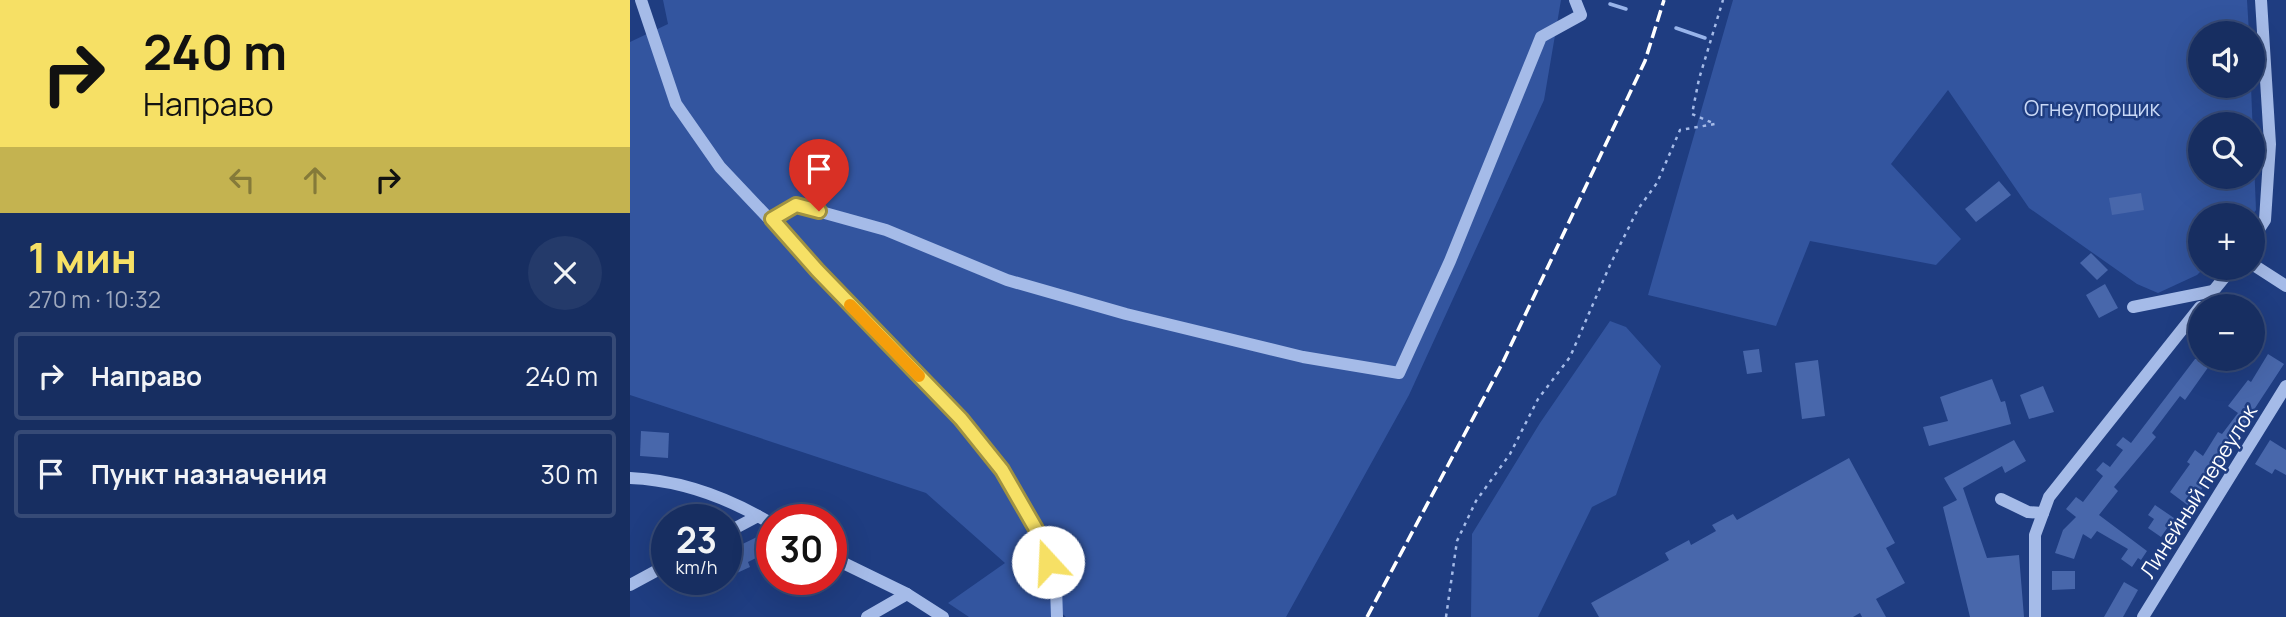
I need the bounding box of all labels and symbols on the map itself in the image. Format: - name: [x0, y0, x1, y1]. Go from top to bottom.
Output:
- park label: Огнеупорщик: [2024, 94, 2160, 122]
- pin: [789, 139, 849, 211]
- street label: Линейный переулок: [2133, 398, 2263, 583]
- speed limit sign: 30: [756, 504, 847, 595]
- position arrow: [1011, 525, 1085, 599]

